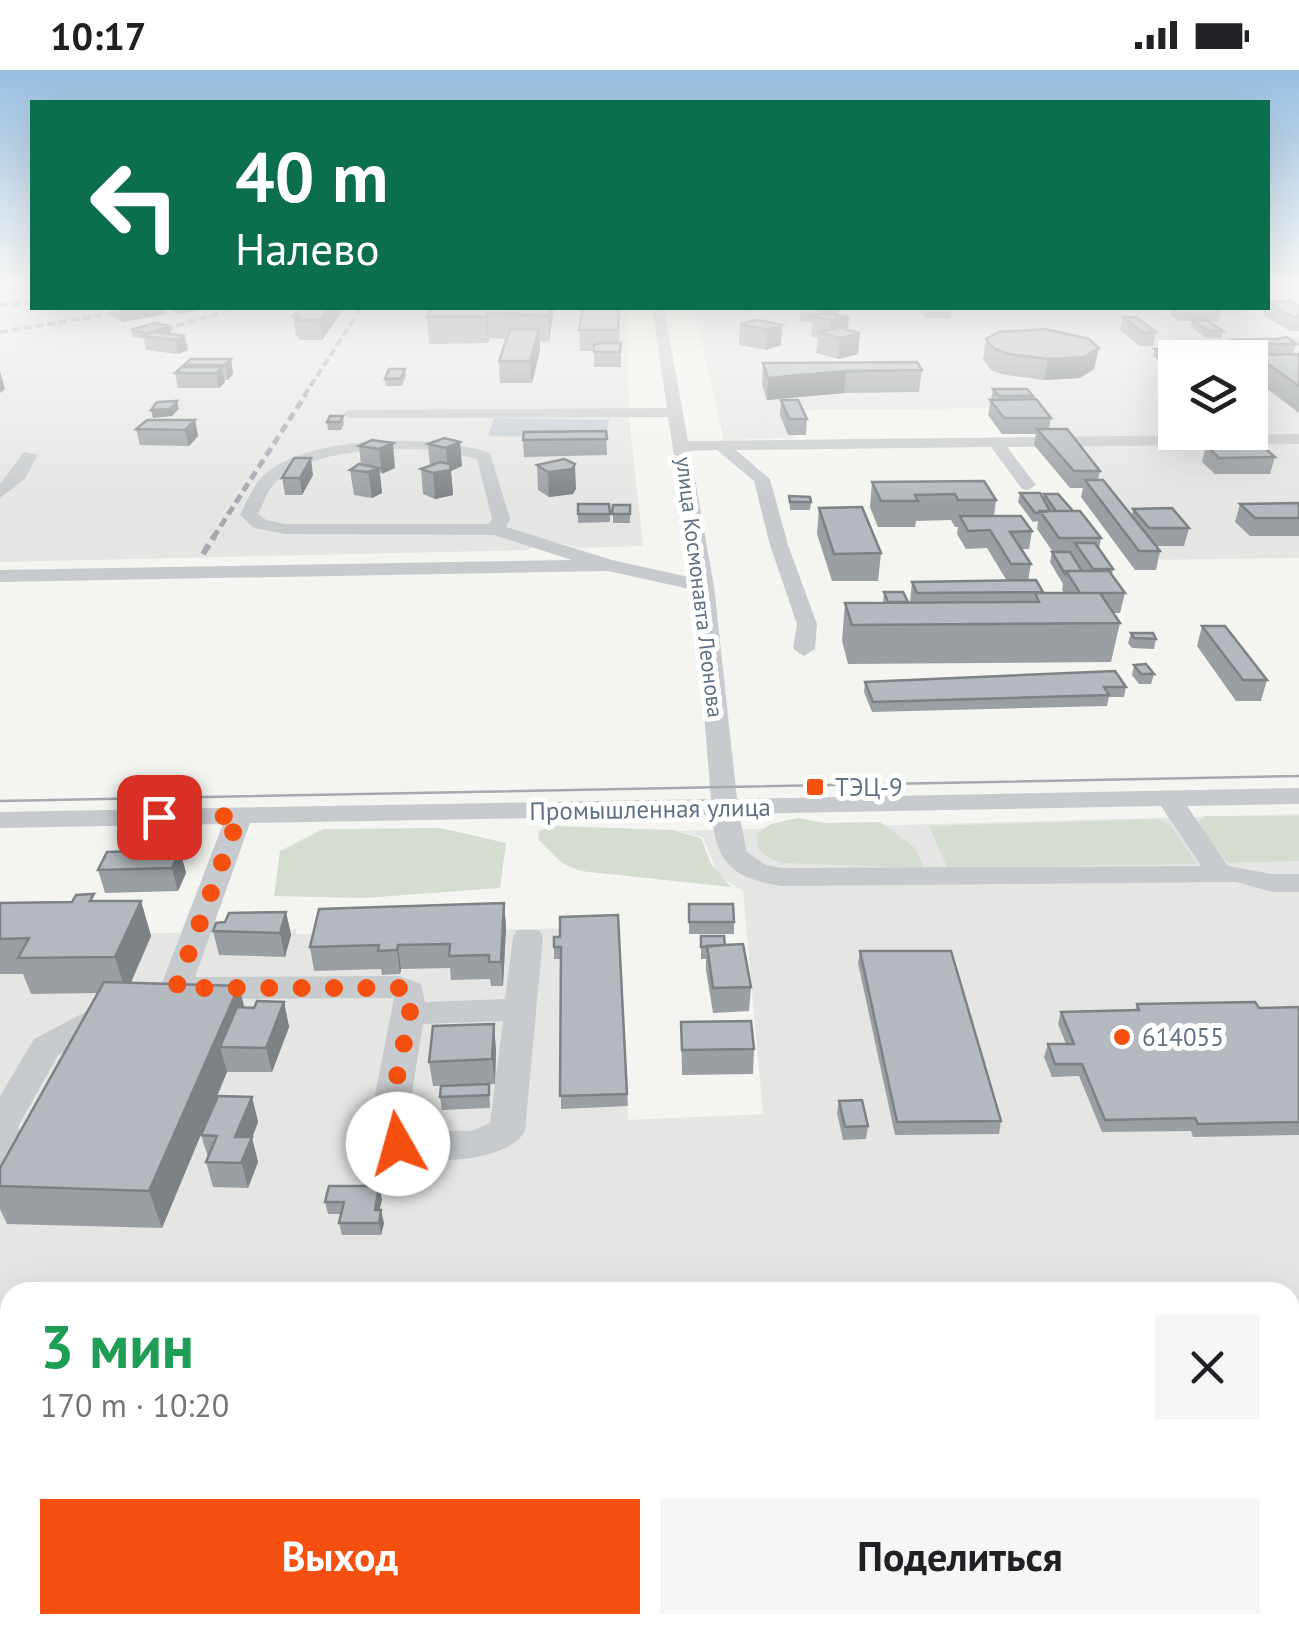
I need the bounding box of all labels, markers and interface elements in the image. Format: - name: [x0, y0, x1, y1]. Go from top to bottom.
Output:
- text: 10:17: [50, 11, 146, 60]
- text: 40 m: [235, 131, 388, 221]
- icon: left: [70, 140, 200, 270]
- text: Налево: [235, 219, 380, 277]
- map controls: [1158, 340, 1268, 450]
- button: layers: [1158, 340, 1268, 450]
- street label: улица Космонавта Леонова: [670, 455, 730, 719]
- place label: ТЭЦ-9: [835, 771, 903, 803]
- pin: [117, 775, 202, 860]
- marker: ТЭЦ-9: [804, 776, 826, 798]
- icon: arrive: [132, 790, 187, 845]
- street label: Промышленная улица: [529, 791, 771, 827]
- place label: 614055: [1142, 1021, 1224, 1053]
- marker: 614055: [1111, 1026, 1133, 1048]
- position arrow: [346, 1092, 450, 1196]
- text: 3 мин: [40, 1307, 194, 1385]
- button: close: [1155, 1315, 1260, 1420]
- text: 170 m · 10:20: [40, 1384, 229, 1426]
- button: Выход: [40, 1499, 640, 1614]
- button: Поделиться: [660, 1499, 1260, 1614]

